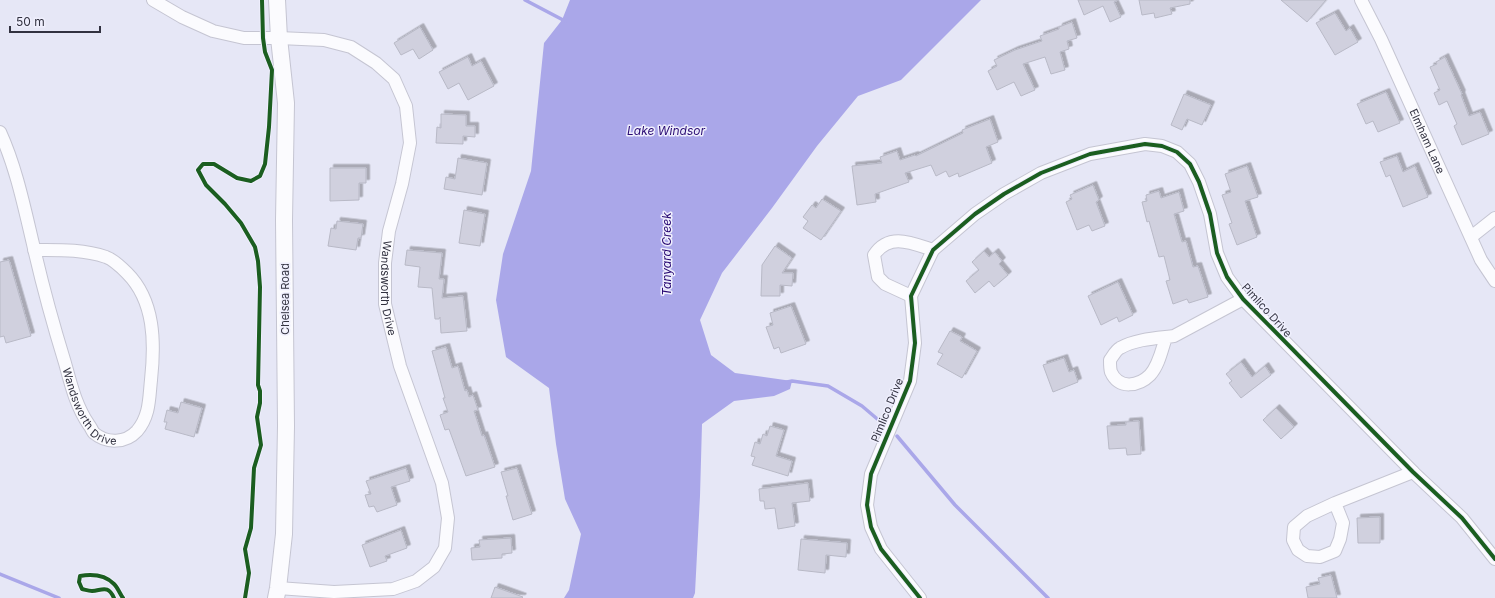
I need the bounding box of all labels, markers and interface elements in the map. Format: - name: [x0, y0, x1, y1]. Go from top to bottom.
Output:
- scale bar: [10, 8, 100, 34]
- text: 50 m: [16, 14, 45, 29]
- street label: Elmham Lane: [1406, 107, 1448, 176]
- water label: Lake Windsor: [627, 123, 705, 138]
- water label: Tanyard Creek: [659, 212, 674, 296]
- street label: Wandsworth Drive: [378, 240, 399, 337]
- street label: Chelsea Road: [278, 263, 292, 335]
- street label: Pimlico Drive: [1239, 280, 1295, 340]
- street label: Wandsworth Drive: [60, 366, 117, 448]
- street label: Pimlico Drive: [868, 376, 906, 444]

